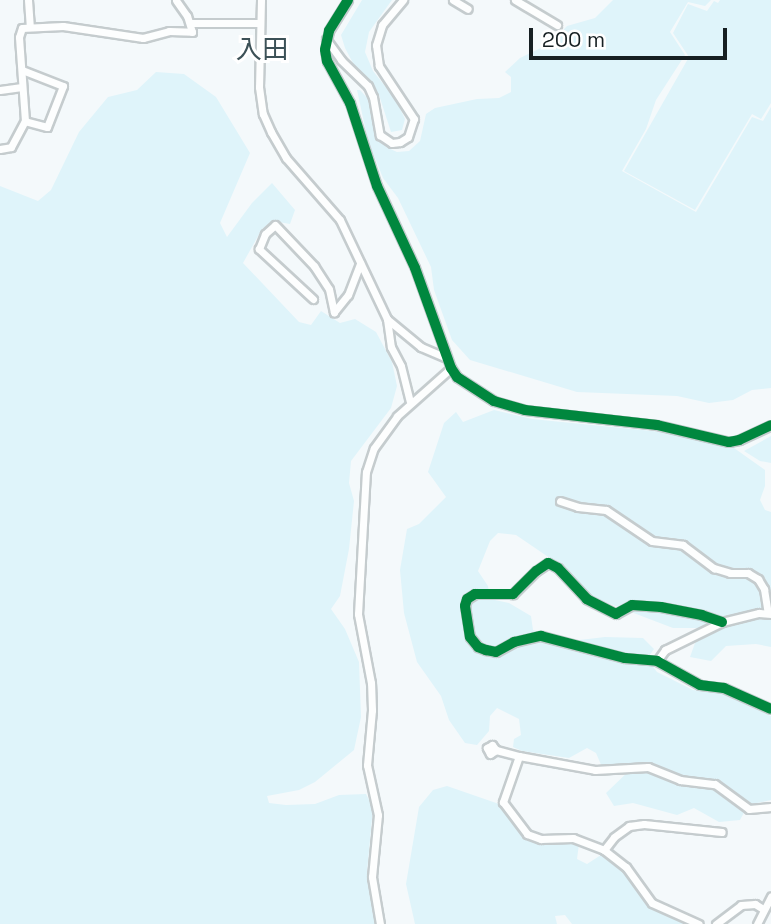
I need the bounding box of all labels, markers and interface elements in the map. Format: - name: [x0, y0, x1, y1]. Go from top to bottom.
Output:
- scale bar: [533, 14, 731, 58]
- text: 200 m: [542, 26, 605, 53]
- district label: 入田: [236, 34, 288, 66]

